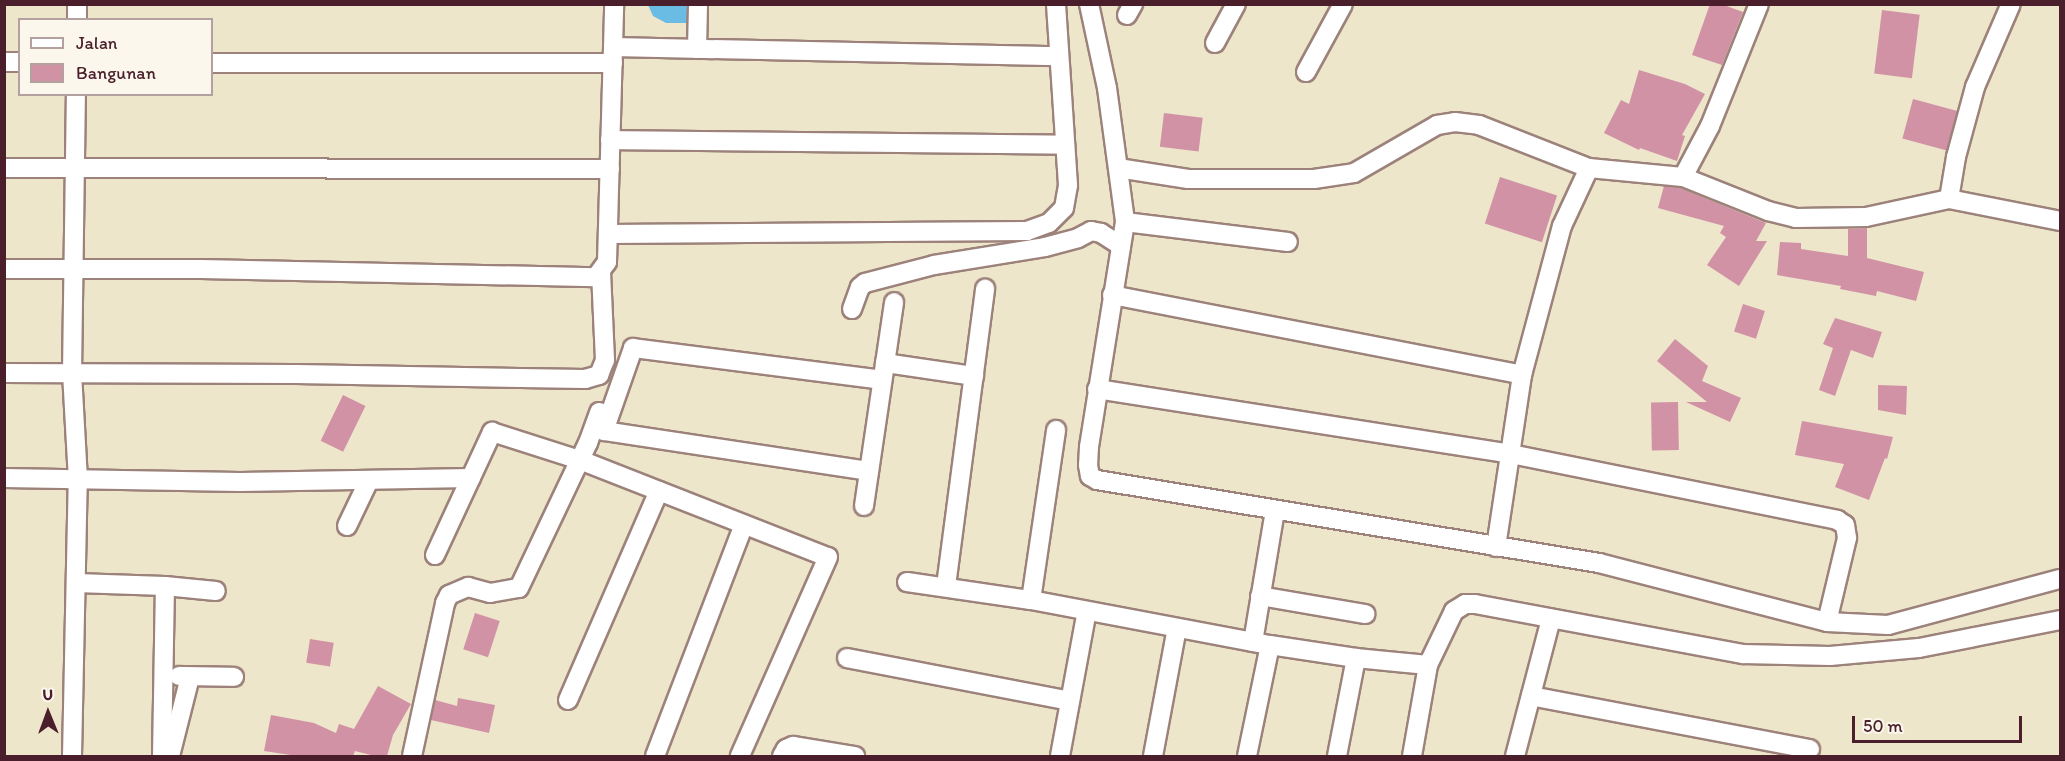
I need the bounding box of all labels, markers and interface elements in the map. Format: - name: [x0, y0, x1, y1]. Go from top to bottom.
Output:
- legend: [18, 18, 213, 96]
- text: Jalan: [76, 32, 117, 54]
- text: Bangunan: [76, 62, 156, 84]
- north arrow: [18, 683, 78, 743]
- text: U: [42, 685, 53, 704]
- scale bar: [1855, 704, 2024, 742]
- text: 50 m: [1863, 715, 1903, 737]

